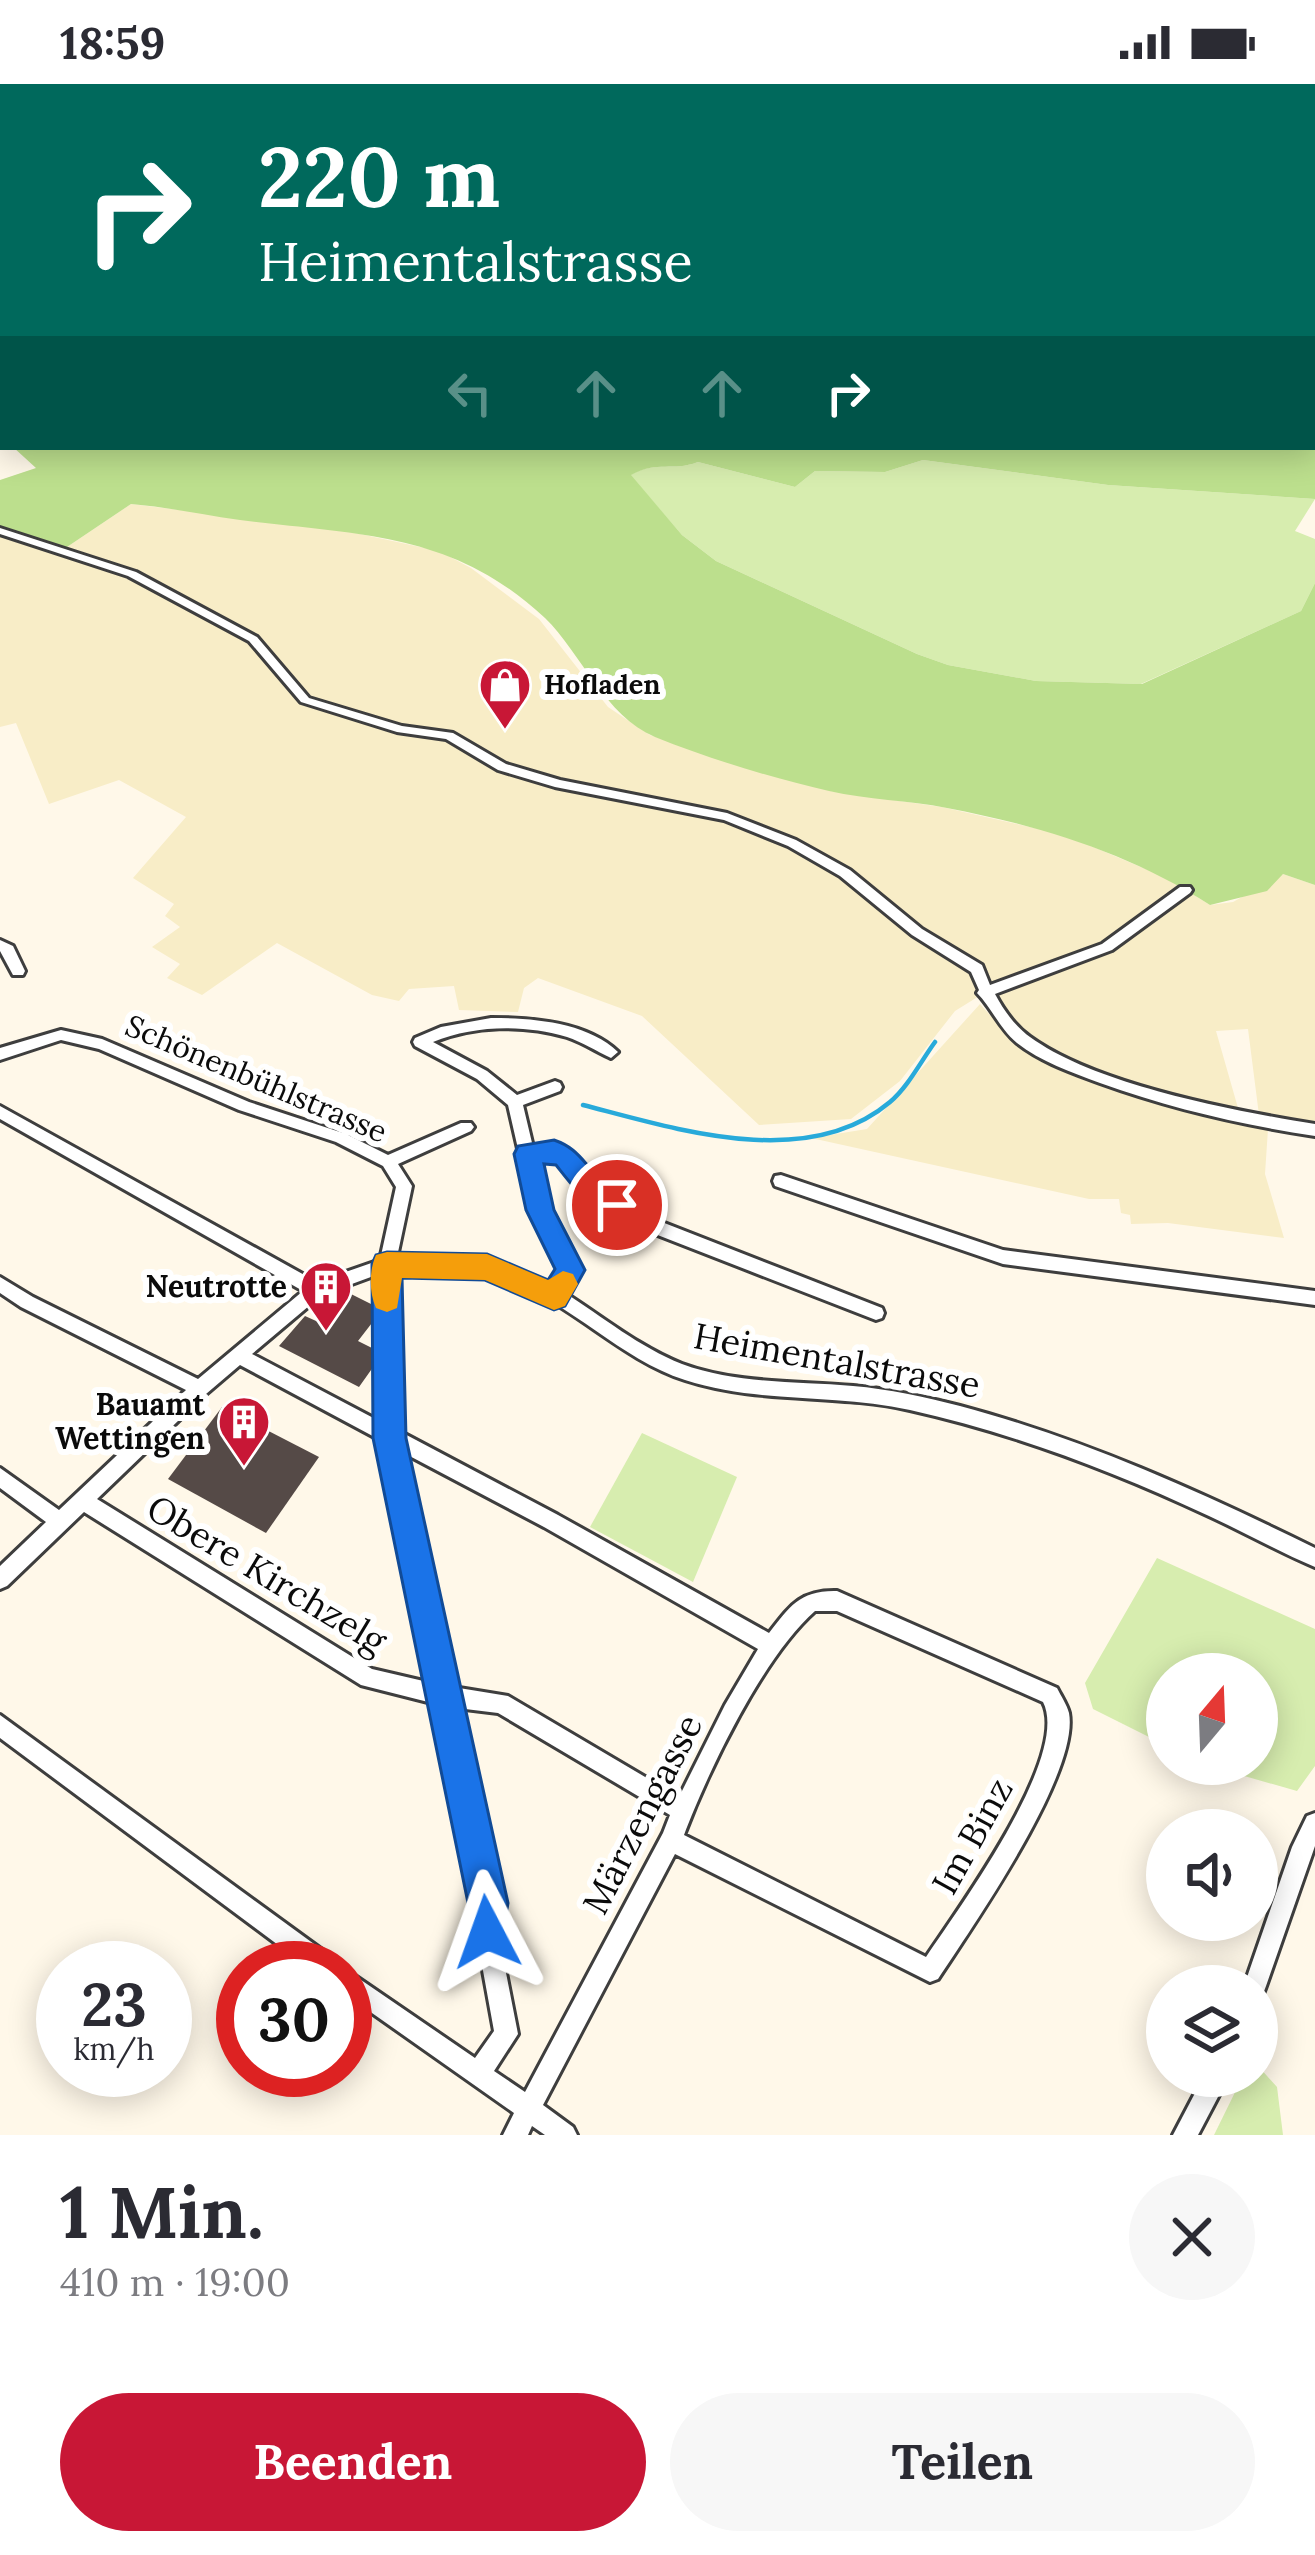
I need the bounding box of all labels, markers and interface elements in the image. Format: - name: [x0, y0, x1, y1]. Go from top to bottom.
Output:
- text: 18:59: [60, 14, 165, 71]
- text: 220 m: [258, 122, 500, 230]
- icon: right: [60, 132, 216, 288]
- text: Heimentalstrasse: [258, 227, 693, 296]
- icon: left: [437, 360, 503, 426]
- icon: ahead: [563, 360, 629, 426]
- icon: ahead: [689, 360, 755, 426]
- icon: right: [815, 360, 881, 426]
- shop icon: Hofladen: [477, 657, 533, 731]
- place label: Hofladen: [544, 667, 660, 701]
- street label: Schönenbühlstrasse: [120, 1006, 393, 1150]
- pin: [566, 1154, 668, 1256]
- icon: arrive: [584, 1172, 650, 1238]
- building icon: Neutrotte: [298, 1259, 354, 1333]
- place label: Neutrotte: [146, 1267, 287, 1305]
- street label: Heimentalstrasse: [690, 1312, 984, 1408]
- place label: Bauamt Wettingen: [55, 1385, 206, 1458]
- building icon: Bauamt Wettingen: [216, 1394, 272, 1468]
- street label: Obere Kirchzelg: [139, 1484, 396, 1664]
- north arrow: [1146, 1653, 1278, 1785]
- map controls: [1146, 1653, 1278, 2097]
- street label: Märzengasse: [572, 1706, 712, 1922]
- street label: Im Binz: [921, 1770, 1023, 1902]
- button: sound: [1146, 1809, 1278, 1941]
- position arrow: [424, 1869, 550, 1995]
- speed limit sign: 30: [216, 1941, 372, 2097]
- button: layers: [1146, 1965, 1278, 2097]
- text: 23: [81, 1966, 147, 2042]
- text: km/h: [73, 2030, 155, 2068]
- text: 1 Min.: [60, 2166, 264, 2258]
- button: close: [1129, 2174, 1255, 2300]
- text: 410 m · 19:00: [60, 2257, 290, 2307]
- button: Beenden: [60, 2393, 646, 2531]
- button: Teilen: [670, 2393, 1255, 2531]

